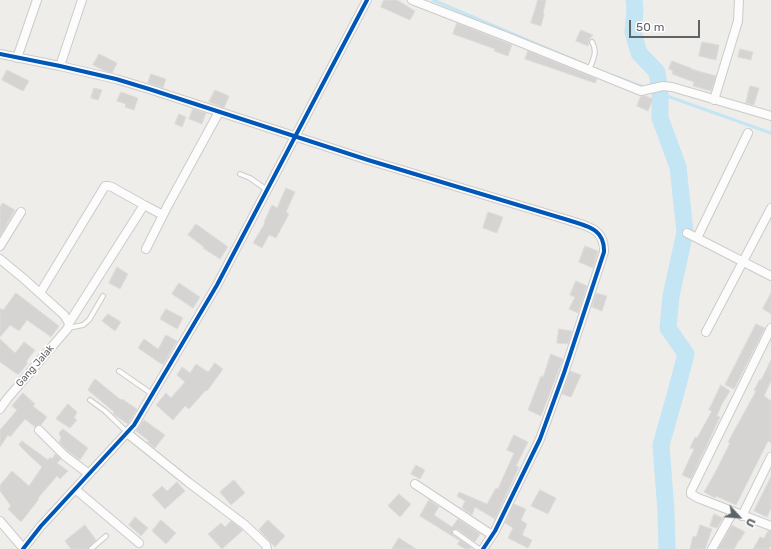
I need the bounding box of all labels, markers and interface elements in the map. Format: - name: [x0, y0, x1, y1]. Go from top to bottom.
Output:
- scale bar: [631, 12, 702, 38]
- text: 50 m: [636, 20, 664, 34]
- street label: Gang Jalak: [13, 343, 57, 389]
- north arrow: [719, 497, 759, 537]
- text: U: [743, 516, 758, 529]

